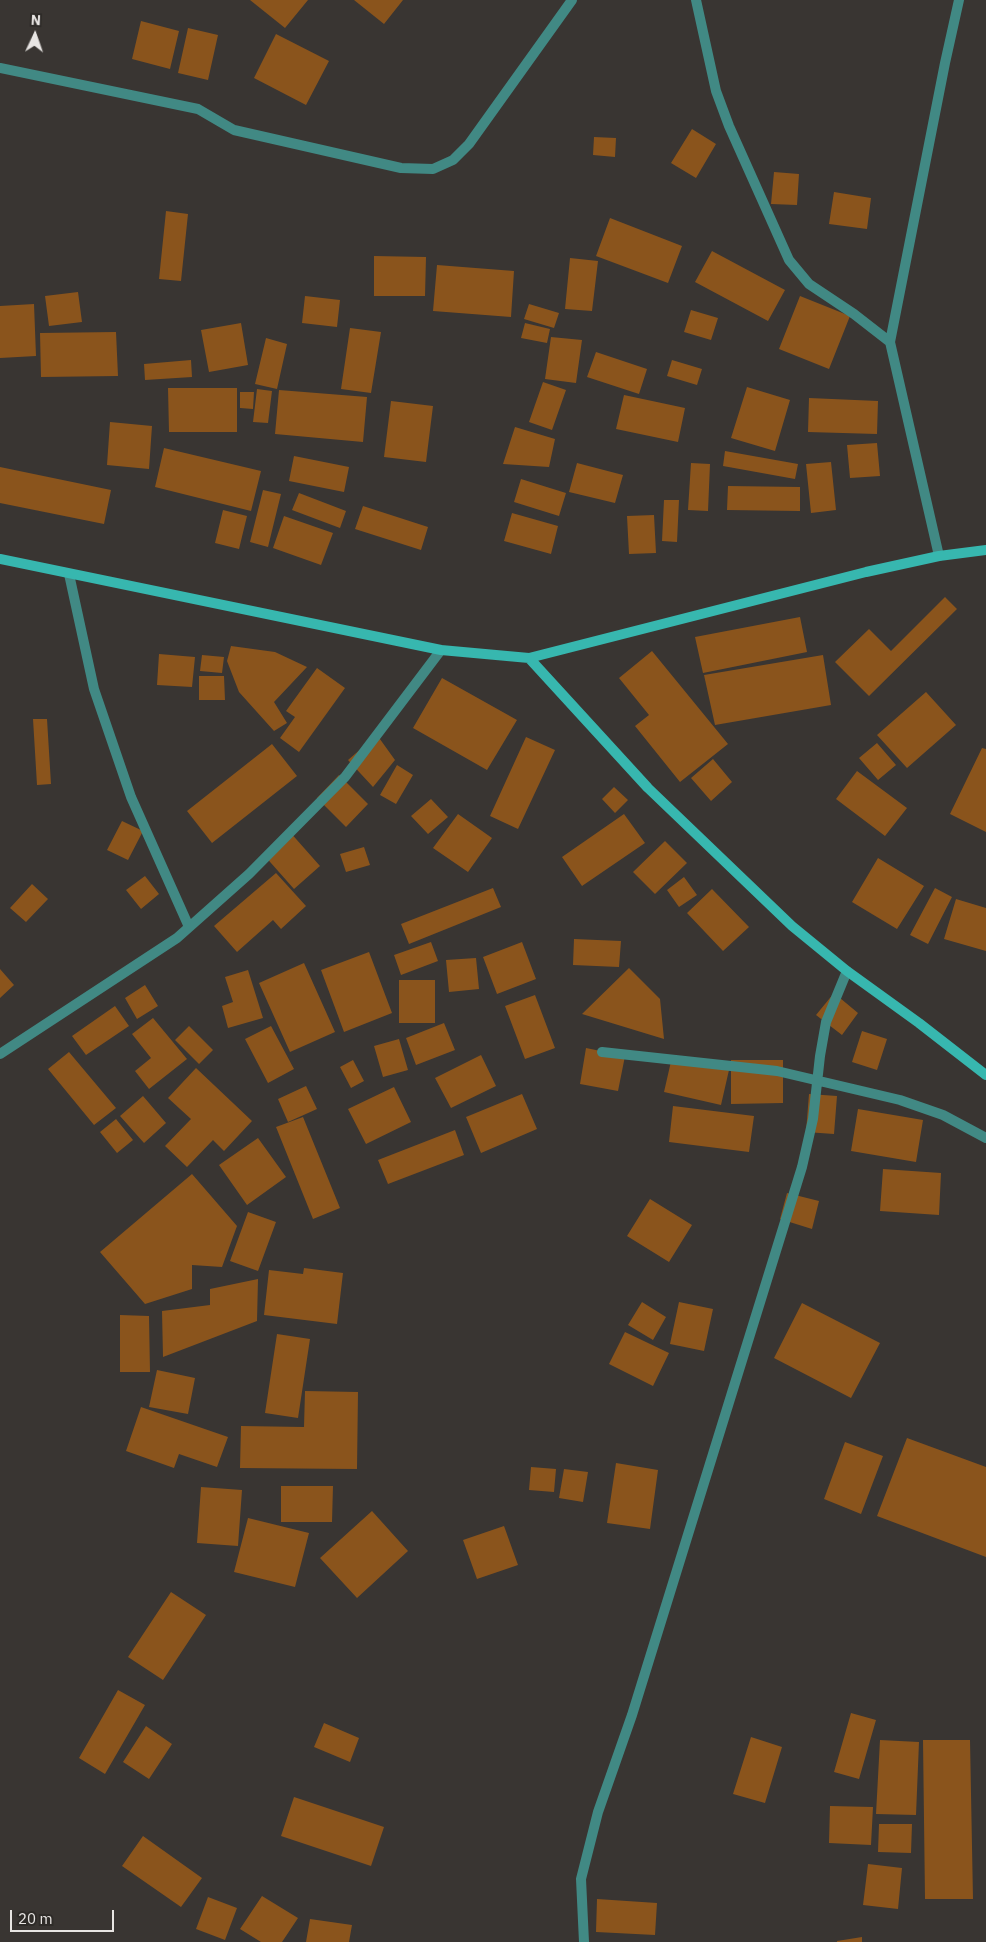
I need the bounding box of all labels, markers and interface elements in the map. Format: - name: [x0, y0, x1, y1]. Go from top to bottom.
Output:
- north arrow: [10, 10, 60, 60]
- text: N: [30, 11, 41, 29]
- scale bar: [12, 1900, 116, 1932]
- text: 20 m: [18, 1909, 53, 1928]

